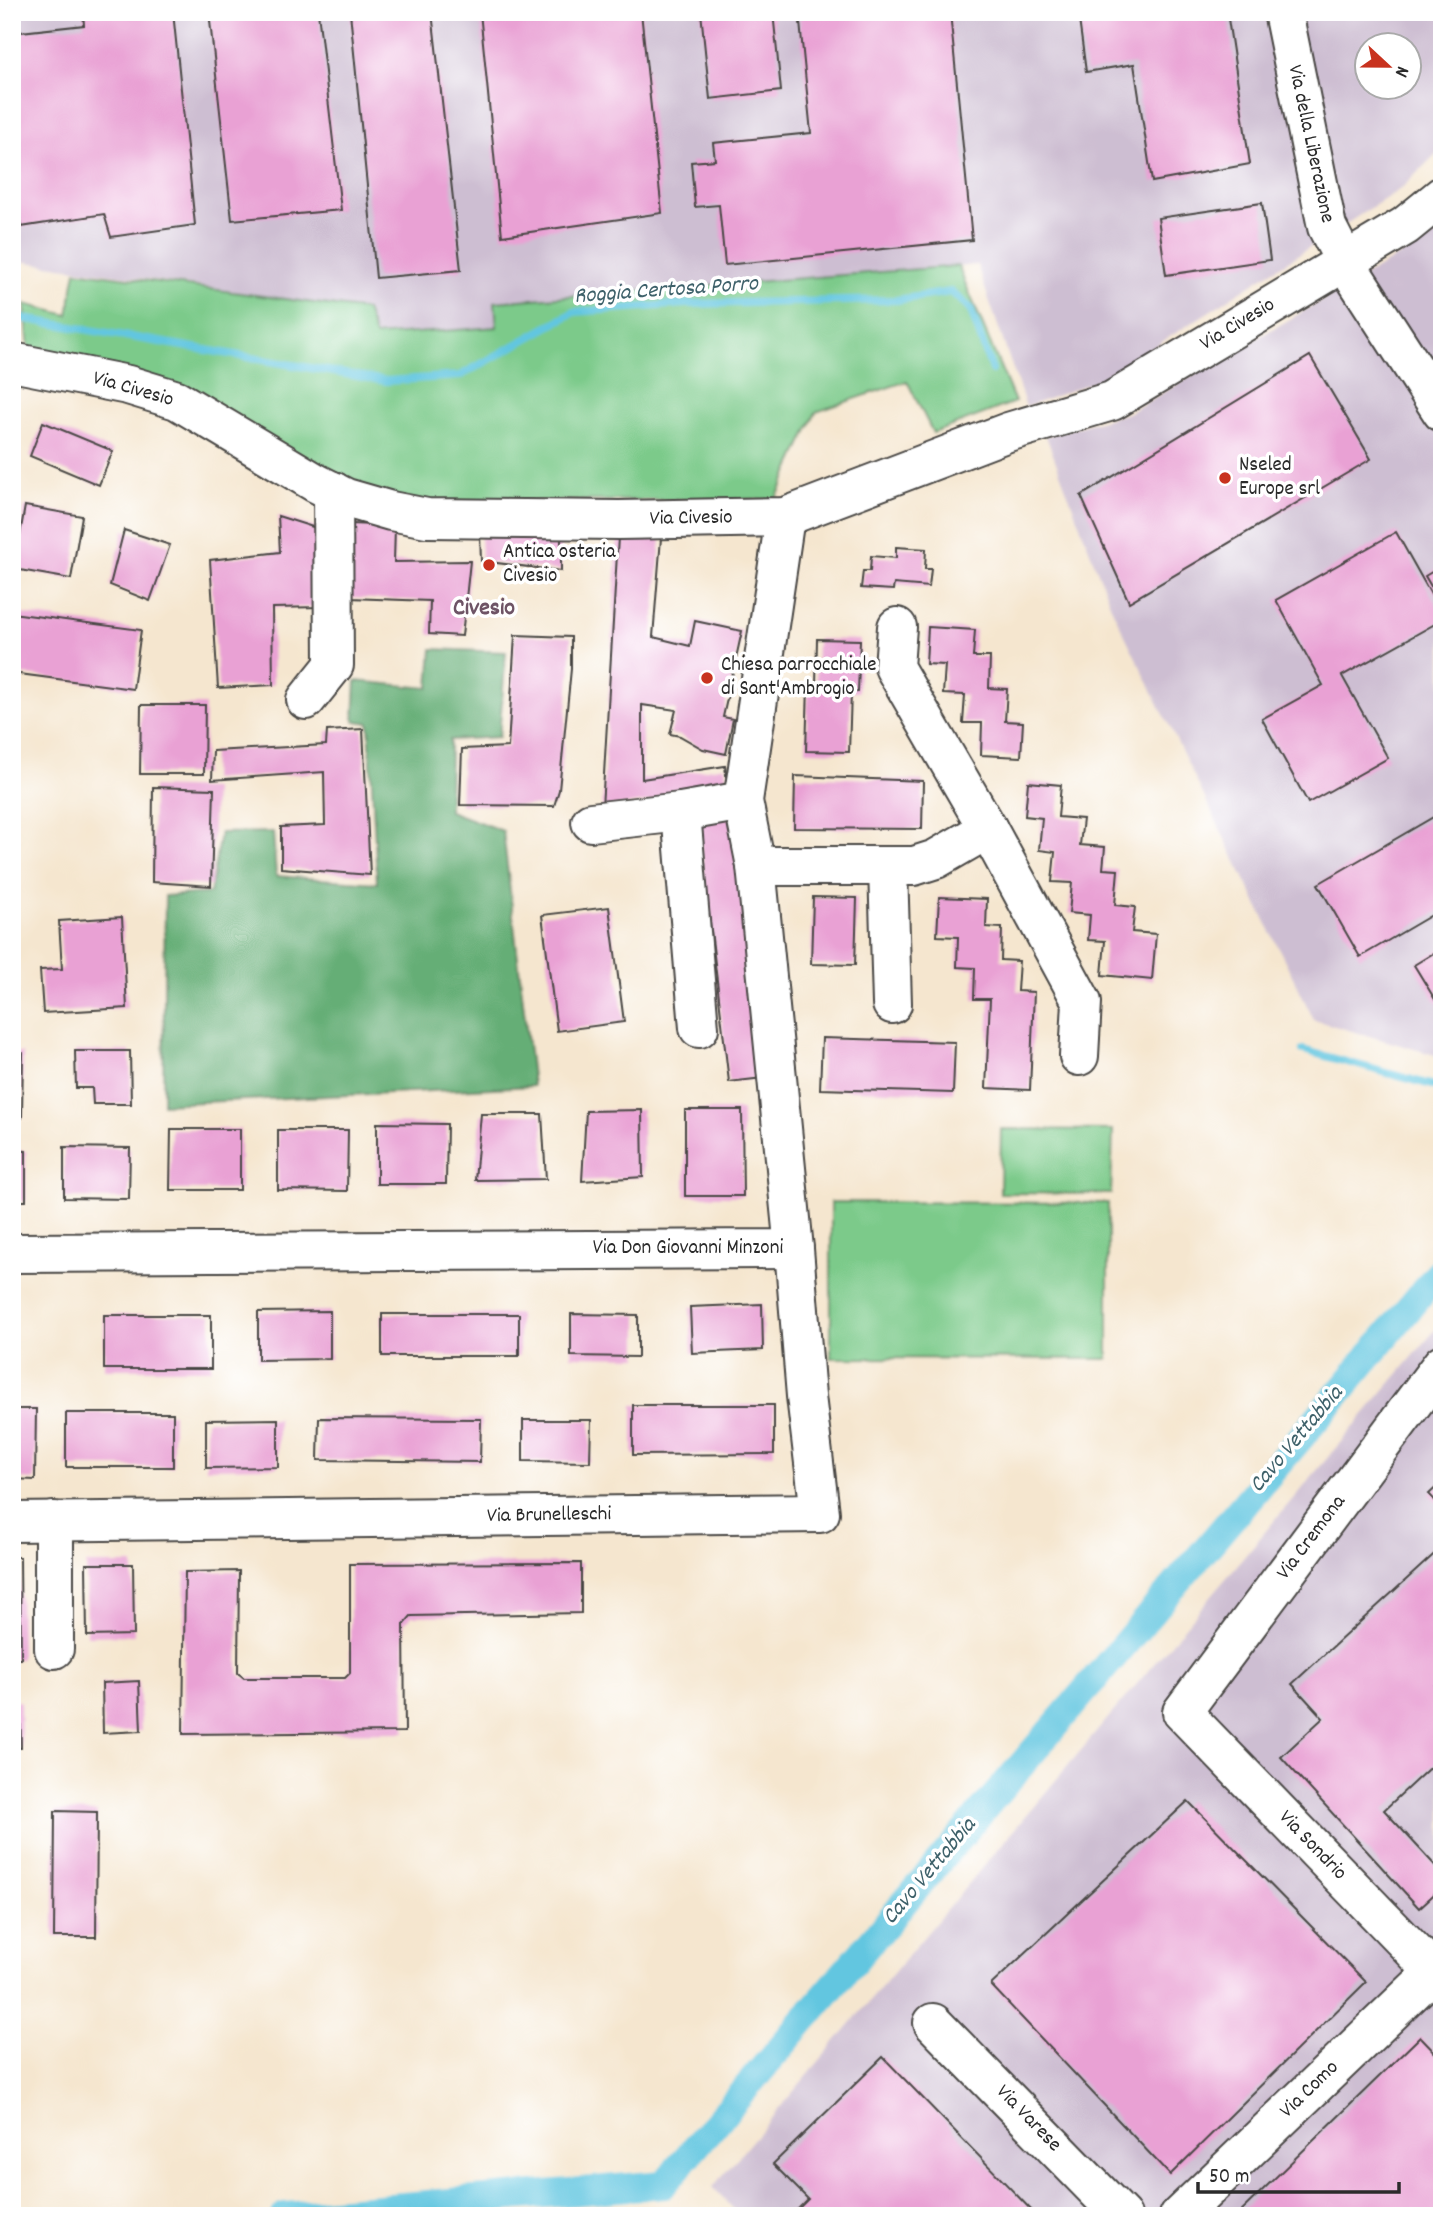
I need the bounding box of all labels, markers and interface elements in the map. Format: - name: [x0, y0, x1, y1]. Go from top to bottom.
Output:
- north arrow: [1352, 32, 1422, 102]
- street label: Via della Liberazione: [1279, 62, 1341, 226]
- text: N: [1386, 62, 1415, 80]
- water label: Roggia Certosa Porro: [573, 268, 761, 314]
- street label: Via Civesio: [1195, 291, 1281, 359]
- street label: Via Civesio: [89, 364, 177, 416]
- place label: Nseled Europe srl: [1239, 451, 1320, 505]
- marker: Nseled Europe srl: [1217, 470, 1233, 486]
- street label: Via Civesio: [649, 503, 733, 535]
- place label: Antica osteria Civesio: [503, 538, 617, 592]
- marker: Antica osteria Civesio: [481, 557, 497, 573]
- district label: Civesio: [453, 592, 515, 626]
- place label: Chiesa parrocchiale di Sant'Ambrogio: [721, 651, 876, 705]
- marker: Chiesa parrocchiale di Sant'Ambrogio: [699, 670, 715, 686]
- street label: Via Don Giovanni Minzoni: [593, 1234, 783, 1264]
- water label: Cavo Vettabbia: [1242, 1378, 1353, 1501]
- street label: Via Cremona: [1270, 1488, 1355, 1587]
- street label: Via Brunelleschi: [487, 1500, 612, 1532]
- street label: Via Sondrio: [1271, 1804, 1353, 1888]
- water label: Cavo Vettabbia: [875, 1810, 986, 1933]
- street label: Via Como: [1274, 2054, 1346, 2126]
- street label: Via Varese: [988, 2078, 1068, 2160]
- scale bar: [1198, 2151, 1400, 2195]
- text: 50 m: [1209, 2163, 1249, 2193]

